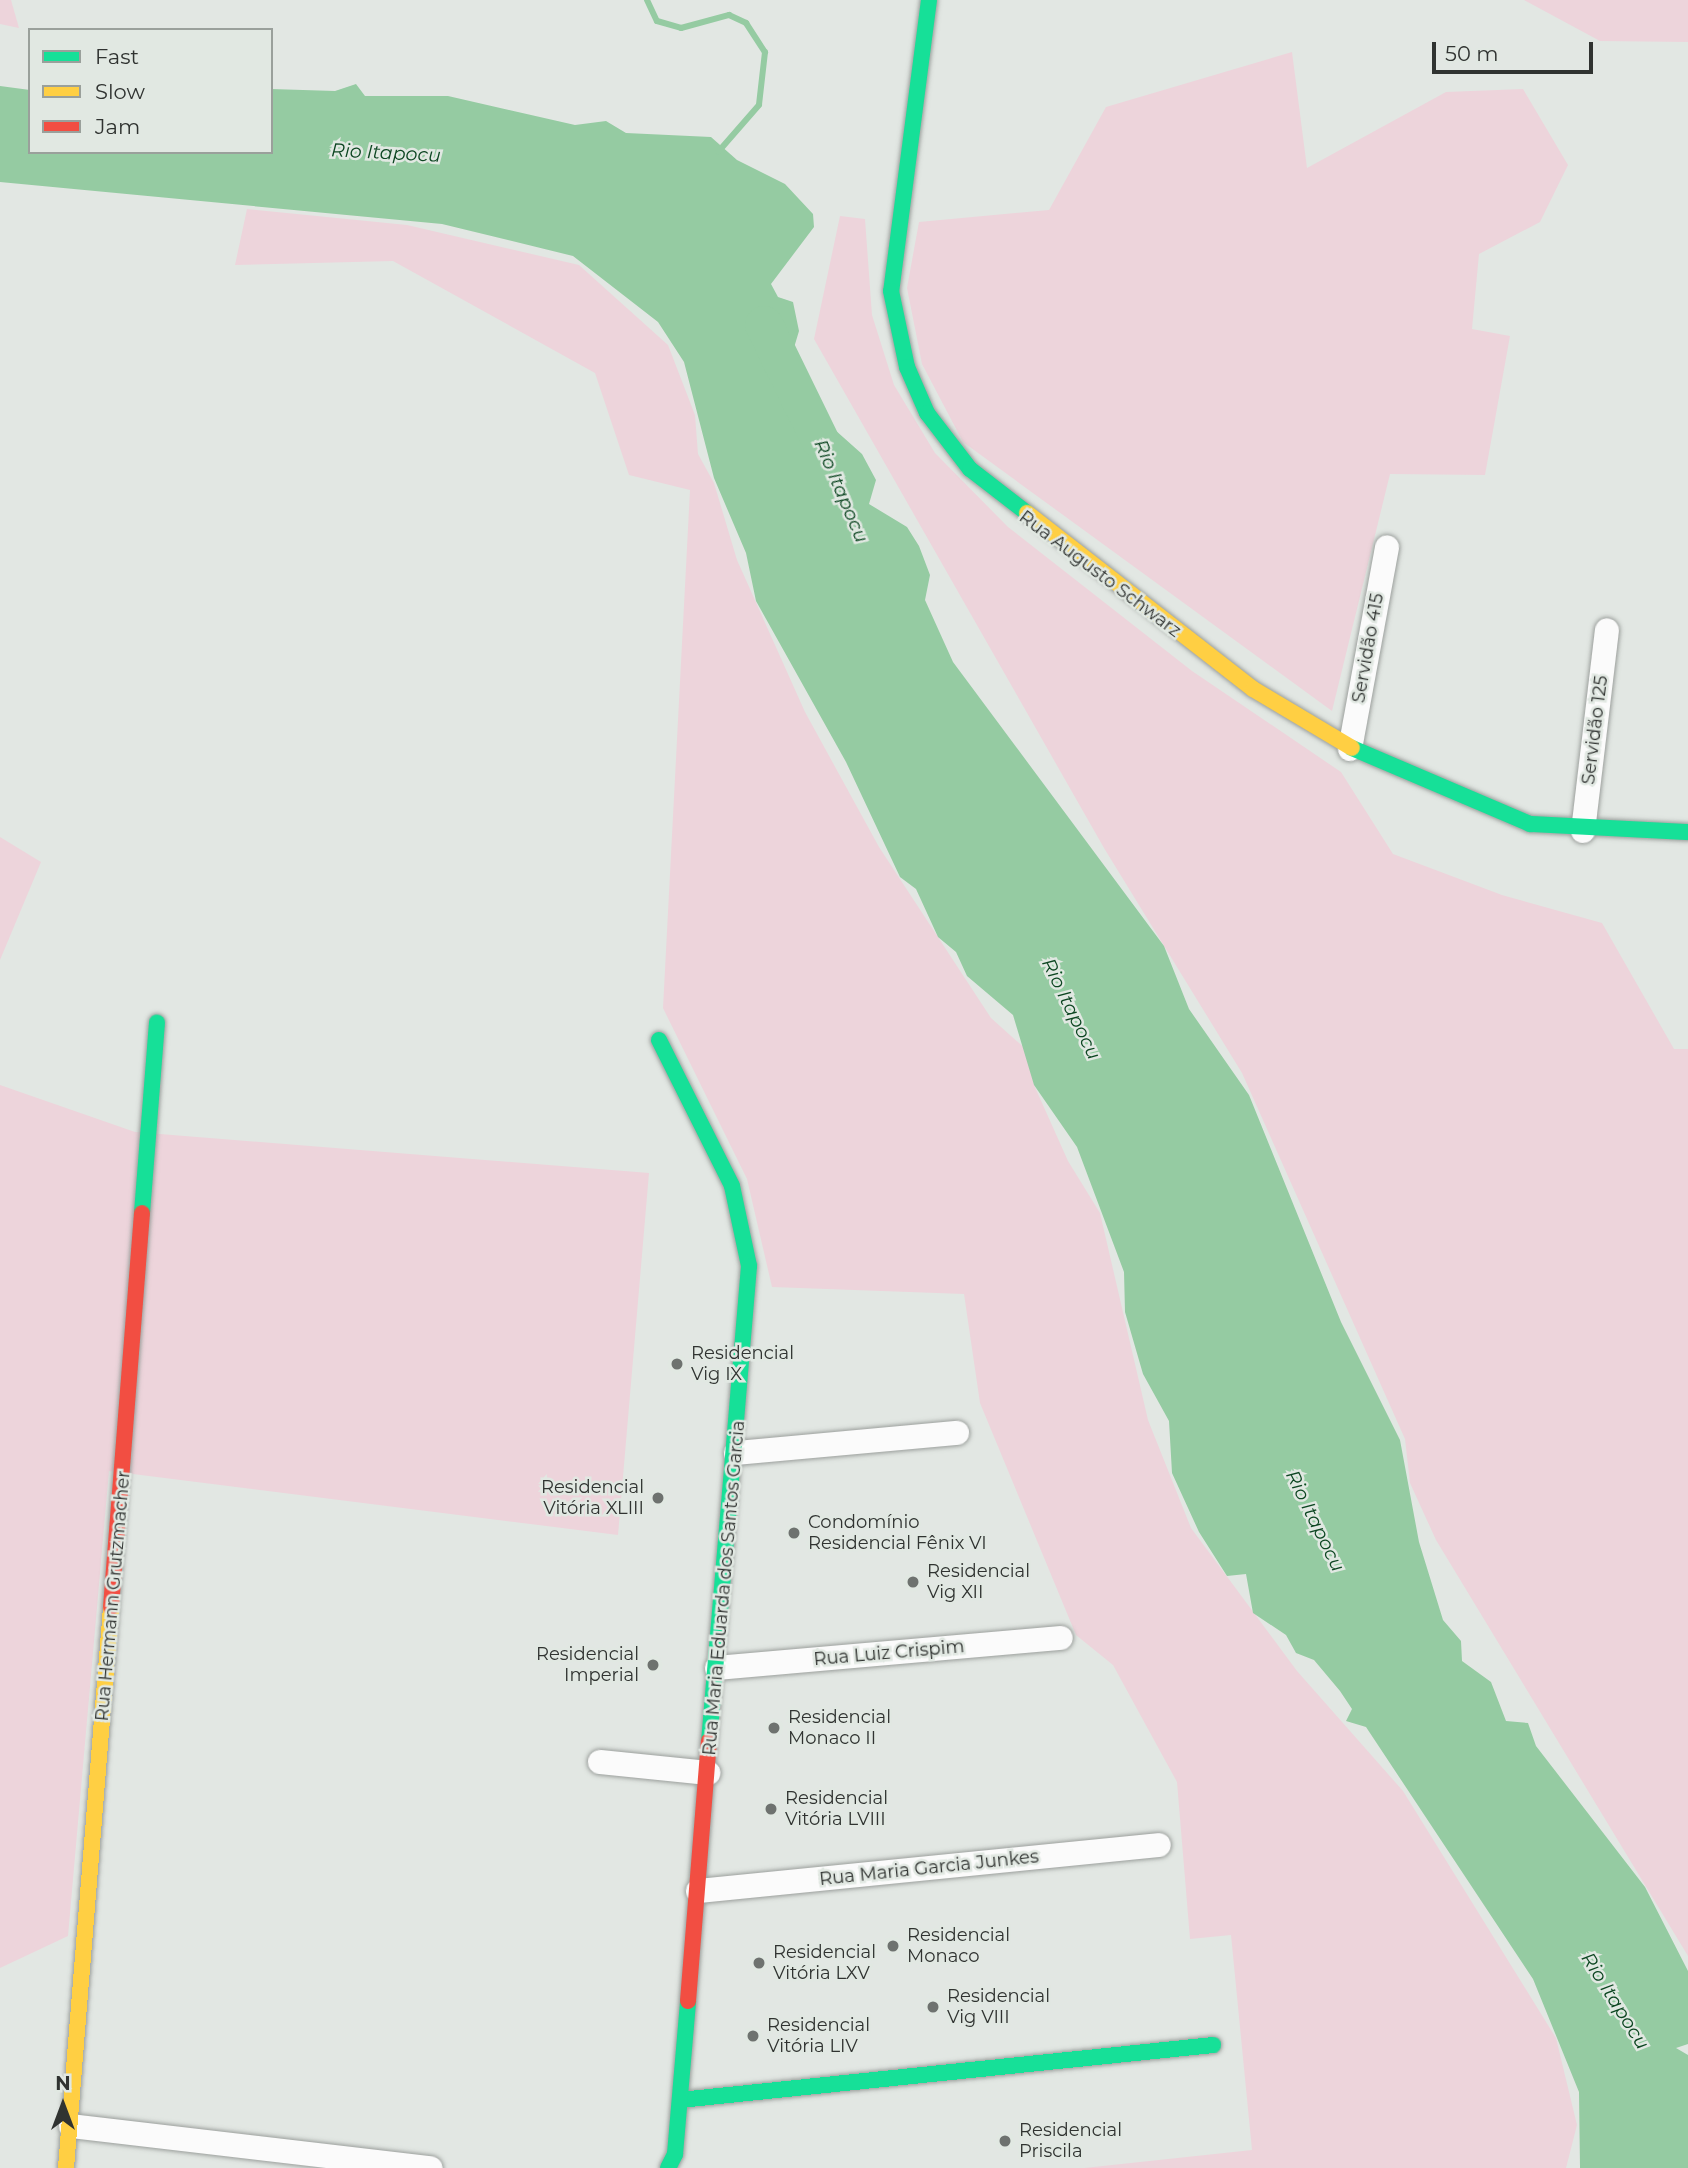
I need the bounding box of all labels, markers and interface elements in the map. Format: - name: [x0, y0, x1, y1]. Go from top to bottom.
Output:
- legend: [28, 28, 273, 154]
- scale bar: [1436, 28, 1597, 72]
- text: 50 m: [1445, 41, 1499, 66]
- text: Fast: [95, 44, 139, 69]
- text: Slow: [95, 79, 145, 104]
- text: Jam: [95, 114, 140, 139]
- water label: Rio Itapocu: [330, 139, 442, 167]
- water label: Rio Itapocu: [809, 436, 873, 546]
- street label: Rua Augusto Schwarz: [1015, 506, 1185, 642]
- street label: Servidão 415: [1348, 591, 1388, 705]
- street label: Servidão 125: [1578, 674, 1612, 786]
- water label: Rio Itapocu: [1037, 955, 1105, 1063]
- place label: Residencial Vig IX: [691, 1343, 794, 1386]
- marker: Residencial Vig IX: [669, 1356, 685, 1372]
- street label: Rua Maria Eduarda dos Santos Garcia: [699, 1419, 749, 1757]
- water label: Rio Itapocu: [1281, 1467, 1349, 1575]
- street label: Rua Hermann Grutzmacher: [91, 1470, 135, 1722]
- place label: Residencial Vitória XLIII: [541, 1477, 644, 1520]
- marker: Residencial Vitória XLIII: [650, 1490, 666, 1506]
- place label: Condomínio Residencial Fênix VI: [808, 1512, 987, 1554]
- marker: Condomínio Residencial Fênix VI: [786, 1525, 802, 1541]
- place label: Residencial Vig XII: [927, 1561, 1030, 1604]
- marker: Residencial Vig XII: [905, 1574, 921, 1590]
- street label: Rua Luiz Crispim: [813, 1636, 965, 1670]
- place label: Residencial Imperial: [536, 1644, 639, 1686]
- marker: Residencial Imperial: [645, 1657, 661, 1673]
- place label: Residencial Monaco II: [788, 1707, 891, 1750]
- marker: Residencial Monaco II: [766, 1720, 782, 1736]
- place label: Residencial Vitória LVIII: [785, 1788, 888, 1830]
- marker: Residencial Vitória LVIII: [763, 1801, 779, 1817]
- street label: Rua Maria Garcia Junkes: [818, 1846, 1040, 1890]
- place label: Residencial Monaco: [907, 1925, 1010, 1968]
- marker: Residencial Monaco: [885, 1938, 901, 1954]
- place label: Residencial Vitória LXV: [773, 1942, 876, 1984]
- water label: Rio Itapocu: [1576, 1948, 1654, 2054]
- marker: Residencial Vitória LXV: [751, 1955, 767, 1971]
- place label: Residencial Vig VIII: [947, 1986, 1050, 2028]
- marker: Residencial Vig VIII: [925, 1999, 941, 2015]
- place label: Residencial Vitória LIV: [767, 2015, 870, 2058]
- marker: Residencial Vitória LIV: [745, 2028, 761, 2044]
- north arrow: [28, 2070, 98, 2140]
- text: N: [55, 2072, 71, 2095]
- place label: Residencial Priscila: [1019, 2120, 1122, 2162]
- marker: Residencial Priscila: [997, 2133, 1013, 2149]

